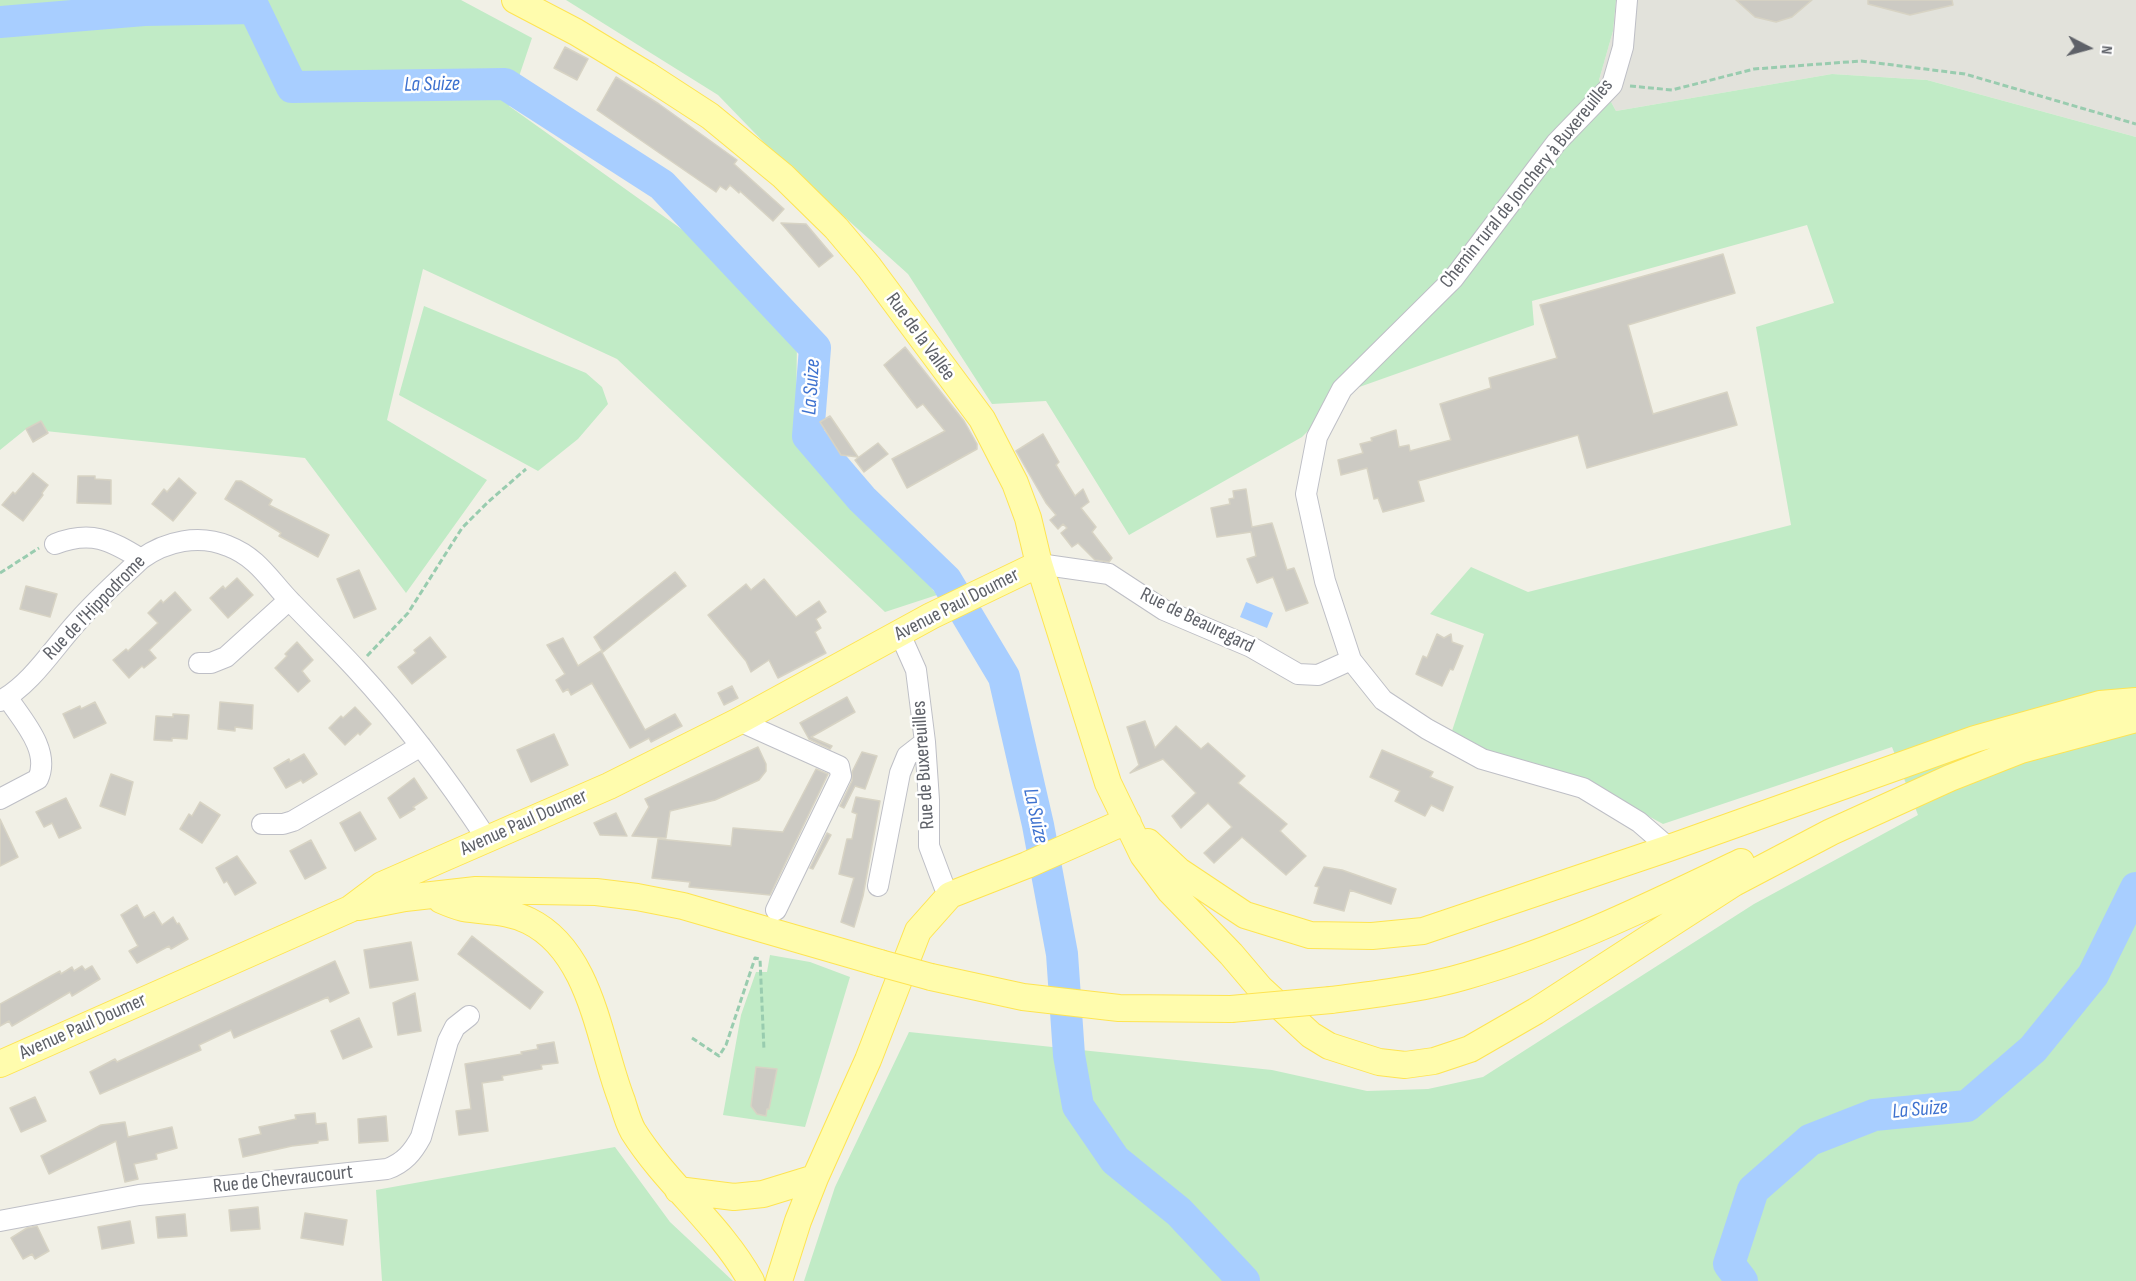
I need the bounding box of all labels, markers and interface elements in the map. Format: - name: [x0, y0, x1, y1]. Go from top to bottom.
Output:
- north arrow: [2058, 18, 2118, 78]
- text: N: [2097, 45, 2116, 55]
- water label: La Suize: [404, 72, 460, 98]
- street label: Chemin rural de Jonchery à Buxereuilles: [1435, 75, 1619, 293]
- street label: Rue de la Vallée: [880, 288, 960, 386]
- water label: La Suize: [797, 358, 827, 416]
- street label: Rue de l'Hippodrome: [39, 550, 151, 666]
- street label: Avenue Paul Doumer: [891, 563, 1023, 647]
- street label: Rue de Beauregard: [1136, 583, 1258, 659]
- street label: Rue de Buxereuilles: [908, 700, 940, 830]
- street label: Avenue Paul Doumer: [457, 784, 591, 862]
- water label: La Suize: [1017, 786, 1053, 846]
- street label: Avenue Paul Doumer: [16, 988, 150, 1066]
- water label: La Suize: [1891, 1095, 1949, 1125]
- street label: Rue de Chevraucourt: [212, 1161, 354, 1199]

